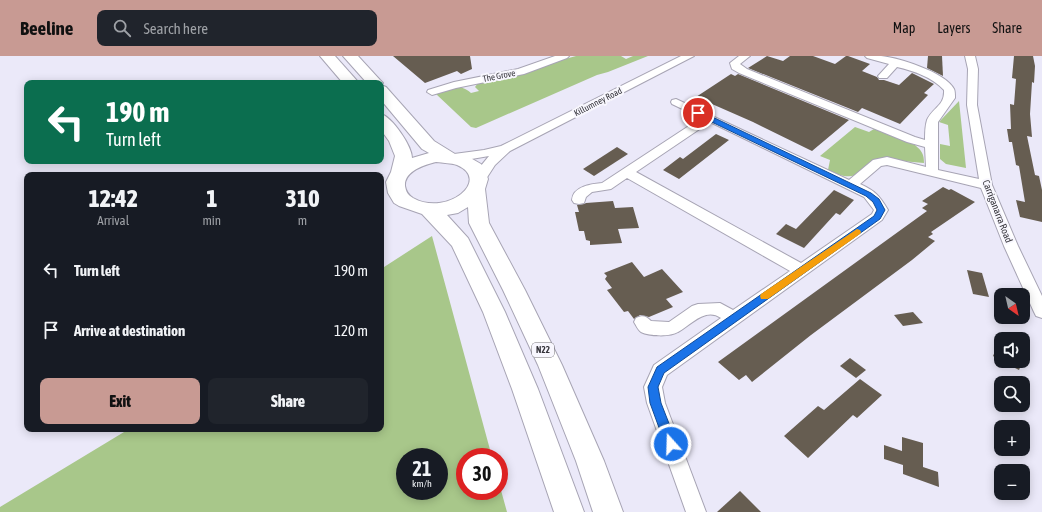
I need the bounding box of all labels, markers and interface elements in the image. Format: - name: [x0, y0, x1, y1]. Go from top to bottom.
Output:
- search box: [97, 10, 377, 46]
- text: Beeline: [20, 17, 73, 39]
- icon: search: [111, 17, 133, 39]
- text: Search here: [143, 20, 208, 37]
- text: Map: [893, 20, 915, 36]
- text: Layers: [937, 20, 970, 36]
- text: Share: [992, 20, 1022, 36]
- street label: The Grove: [482, 68, 516, 84]
- street label: Killumney Road: [572, 86, 624, 118]
- icon: left: [40, 96, 92, 148]
- text: 190 m: [106, 96, 169, 128]
- pin: [681, 96, 715, 130]
- icon: arrive: [687, 102, 709, 124]
- text: Turn left: [106, 129, 161, 150]
- street label: Carriganarra Road: [980, 178, 1015, 244]
- text: 12:42: [89, 185, 138, 212]
- text: 1: [206, 185, 217, 212]
- text: 310: [286, 185, 319, 212]
- text: Arrival: [97, 213, 129, 228]
- text: min: [202, 213, 221, 228]
- text: m: [298, 213, 307, 228]
- icon: left: [40, 259, 62, 281]
- text: Turn left: [74, 262, 120, 279]
- text: 190 m: [334, 262, 368, 279]
- north arrow: [994, 288, 1030, 324]
- map controls: [994, 288, 1030, 500]
- icon: arrive: [40, 319, 62, 341]
- text: Arrive at destination: [74, 322, 185, 339]
- text: 120 m: [334, 322, 368, 339]
- button: sound: [994, 332, 1030, 368]
- road number: N22: [532, 343, 554, 357]
- button: search: [994, 376, 1030, 412]
- button: Exit: [40, 378, 200, 424]
- button: Share: [208, 378, 368, 424]
- button: +: [994, 420, 1030, 456]
- position arrow: [650, 423, 692, 465]
- speed limit sign: 30: [456, 448, 508, 500]
- text: 21: [413, 457, 431, 480]
- button: −: [994, 464, 1030, 500]
- text: km/h: [412, 478, 432, 489]

